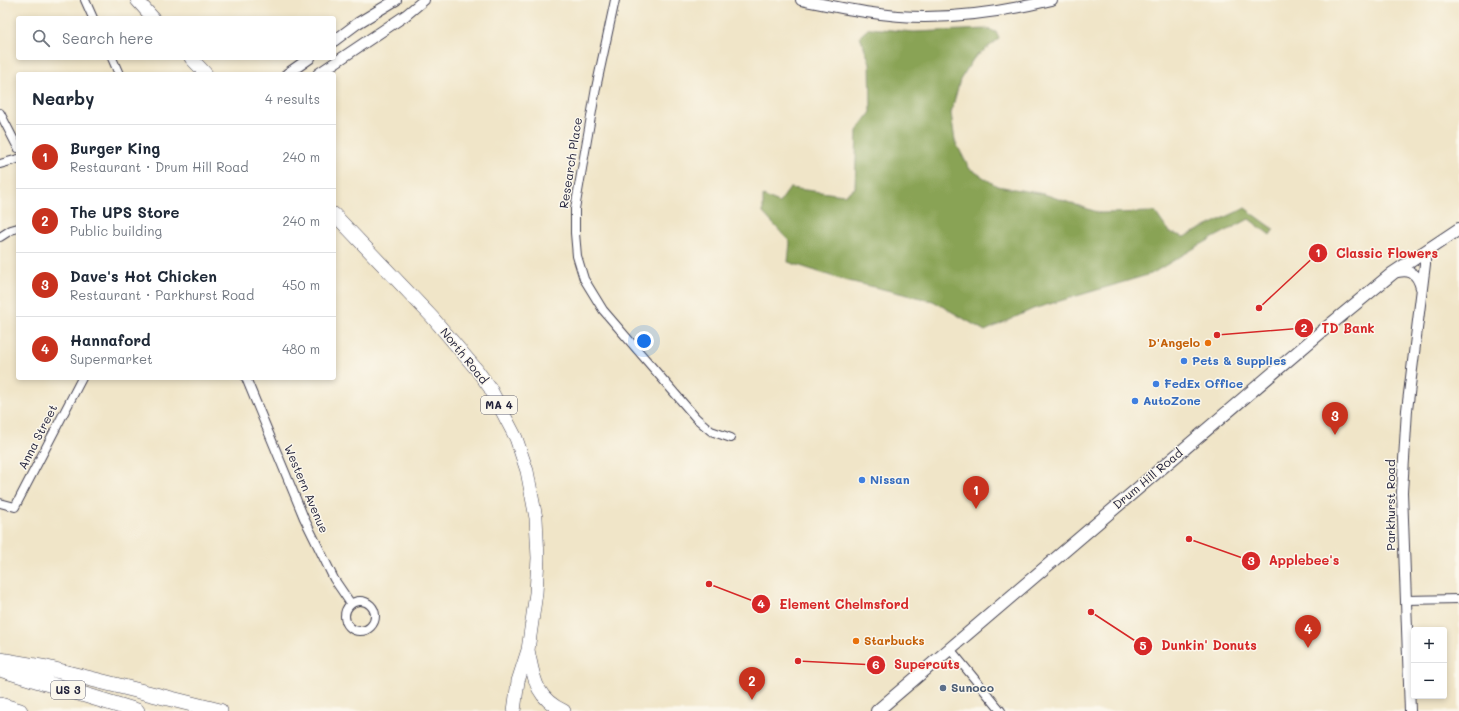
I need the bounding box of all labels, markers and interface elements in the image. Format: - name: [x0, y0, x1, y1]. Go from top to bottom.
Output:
- search box: [16, 16, 336, 60]
- icon: search: [30, 27, 52, 49]
- text: Search here: [62, 28, 153, 48]
- text: Nearby: [32, 87, 94, 109]
- text: 4 results: [265, 90, 320, 107]
- street label: Research Place: [555, 116, 585, 209]
- text: Burger King: [70, 138, 160, 158]
- text: 1: [42, 148, 48, 165]
- text: 240 m: [283, 148, 320, 165]
- text: Restaurant · Drum Hill Road: [70, 158, 249, 175]
- text: The UPS Store: [70, 202, 179, 222]
- text: 2: [41, 212, 49, 229]
- text: 240 m: [283, 212, 320, 229]
- text: Public building: [70, 222, 162, 239]
- callout: Classic Flowers: [1308, 241, 1446, 266]
- text: 1: [1315, 244, 1321, 260]
- text: Classic Flowers: [1336, 244, 1438, 261]
- text: Dave's Hot Chicken: [70, 266, 217, 286]
- text: 3: [41, 276, 49, 293]
- text: 450 m: [282, 276, 320, 293]
- text: Restaurant · Parkhurst Road: [70, 286, 254, 303]
- callout: TD Bank: [1294, 316, 1382, 341]
- text: 2: [1301, 319, 1308, 335]
- text: TD Bank: [1322, 319, 1374, 336]
- street label: North Road: [437, 324, 493, 387]
- text: Hannaford: [70, 330, 151, 350]
- your location: [634, 331, 654, 351]
- place label: D'Angelo: [1148, 334, 1200, 350]
- marker: D'Angelo: [1203, 338, 1213, 348]
- text: 4: [41, 340, 49, 357]
- text: 480 m: [282, 340, 320, 357]
- text: Supermarket: [70, 350, 153, 367]
- place label: Pets & Supplies: [1192, 352, 1286, 368]
- marker: Pets & Supplies: [1179, 356, 1189, 366]
- place label: FedEx Office: [1164, 375, 1243, 391]
- marker: FedEx Office: [1151, 379, 1161, 389]
- place label: AutoZone: [1143, 392, 1201, 408]
- road number: MA 4: [481, 396, 517, 414]
- marker: AutoZone: [1130, 396, 1140, 406]
- street label: Anna Street: [14, 401, 60, 472]
- pin: 3: [1322, 402, 1348, 435]
- street label: Western Avenue: [281, 442, 333, 535]
- street label: Drum Hill Road: [1109, 444, 1186, 512]
- street label: Parkhurst Road: [1382, 459, 1398, 551]
- place label: Nissan: [870, 471, 910, 487]
- marker: Nissan: [857, 475, 867, 485]
- pin: 1: [963, 476, 989, 509]
- callout: Applebee's: [1241, 548, 1347, 573]
- text: Applebee's: [1269, 551, 1339, 568]
- text: 3: [1247, 552, 1255, 568]
- callout: Element Chelmsford: [751, 592, 916, 617]
- text: 4: [757, 595, 765, 611]
- text: Element Chelmsford: [779, 595, 909, 612]
- pin: 4: [1295, 615, 1321, 648]
- map controls: [1411, 627, 1447, 699]
- button: +: [1411, 627, 1447, 663]
- place label: Starbucks: [864, 632, 925, 648]
- callout: Dunkin' Donuts: [1133, 633, 1265, 658]
- marker: Starbucks: [851, 636, 861, 646]
- text: Dunkin' Donuts: [1161, 636, 1257, 653]
- text: 5: [1139, 637, 1147, 653]
- callout: Supercuts: [866, 652, 968, 677]
- text: Supercuts: [894, 655, 960, 672]
- text: 6: [872, 656, 880, 672]
- button: −: [1411, 663, 1447, 699]
- pin: 2: [739, 667, 765, 700]
- place label: Sunoco: [951, 679, 994, 695]
- road number: US 3: [51, 681, 85, 699]
- marker: Sunoco: [938, 683, 948, 693]

